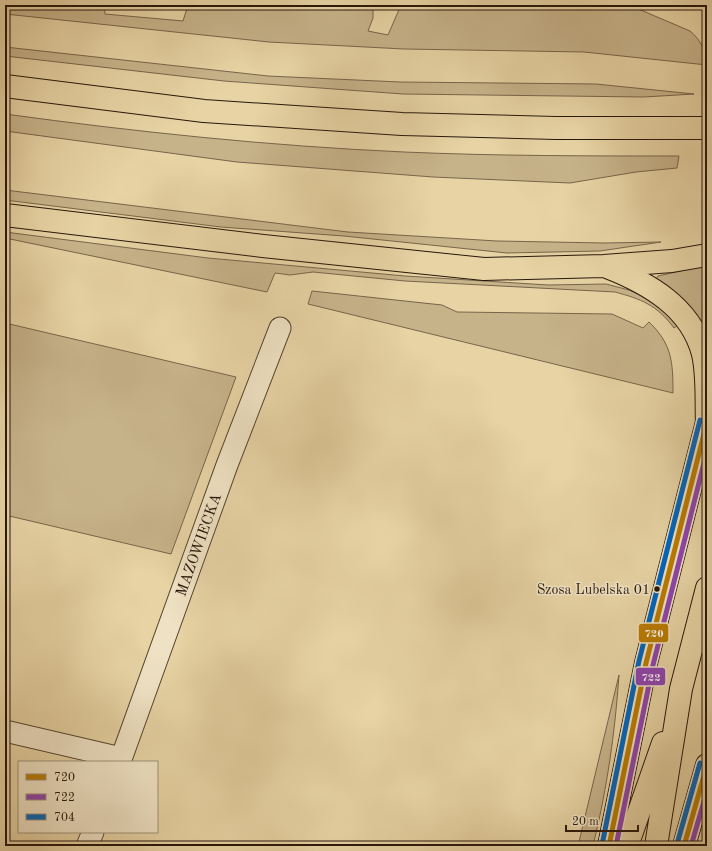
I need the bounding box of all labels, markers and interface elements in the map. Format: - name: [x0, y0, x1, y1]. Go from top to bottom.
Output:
- street label: MAZOWIECKA: [174, 491, 225, 599]
- place label: Szosa Lubelska 01: [537, 583, 650, 597]
- marker: Szosa Lubelska 01: [652, 584, 662, 594]
- line badge: 720: [638, 623, 669, 643]
- text: 720: [644, 629, 664, 640]
- line badge: 722: [635, 667, 666, 686]
- text: 722: [641, 673, 661, 684]
- legend: [18, 761, 158, 833]
- text: 720: [54, 772, 75, 784]
- text: 722: [54, 792, 75, 804]
- scale bar: [566, 807, 638, 833]
- text: 704: [54, 812, 75, 824]
- text: 20 m: [572, 816, 599, 828]

